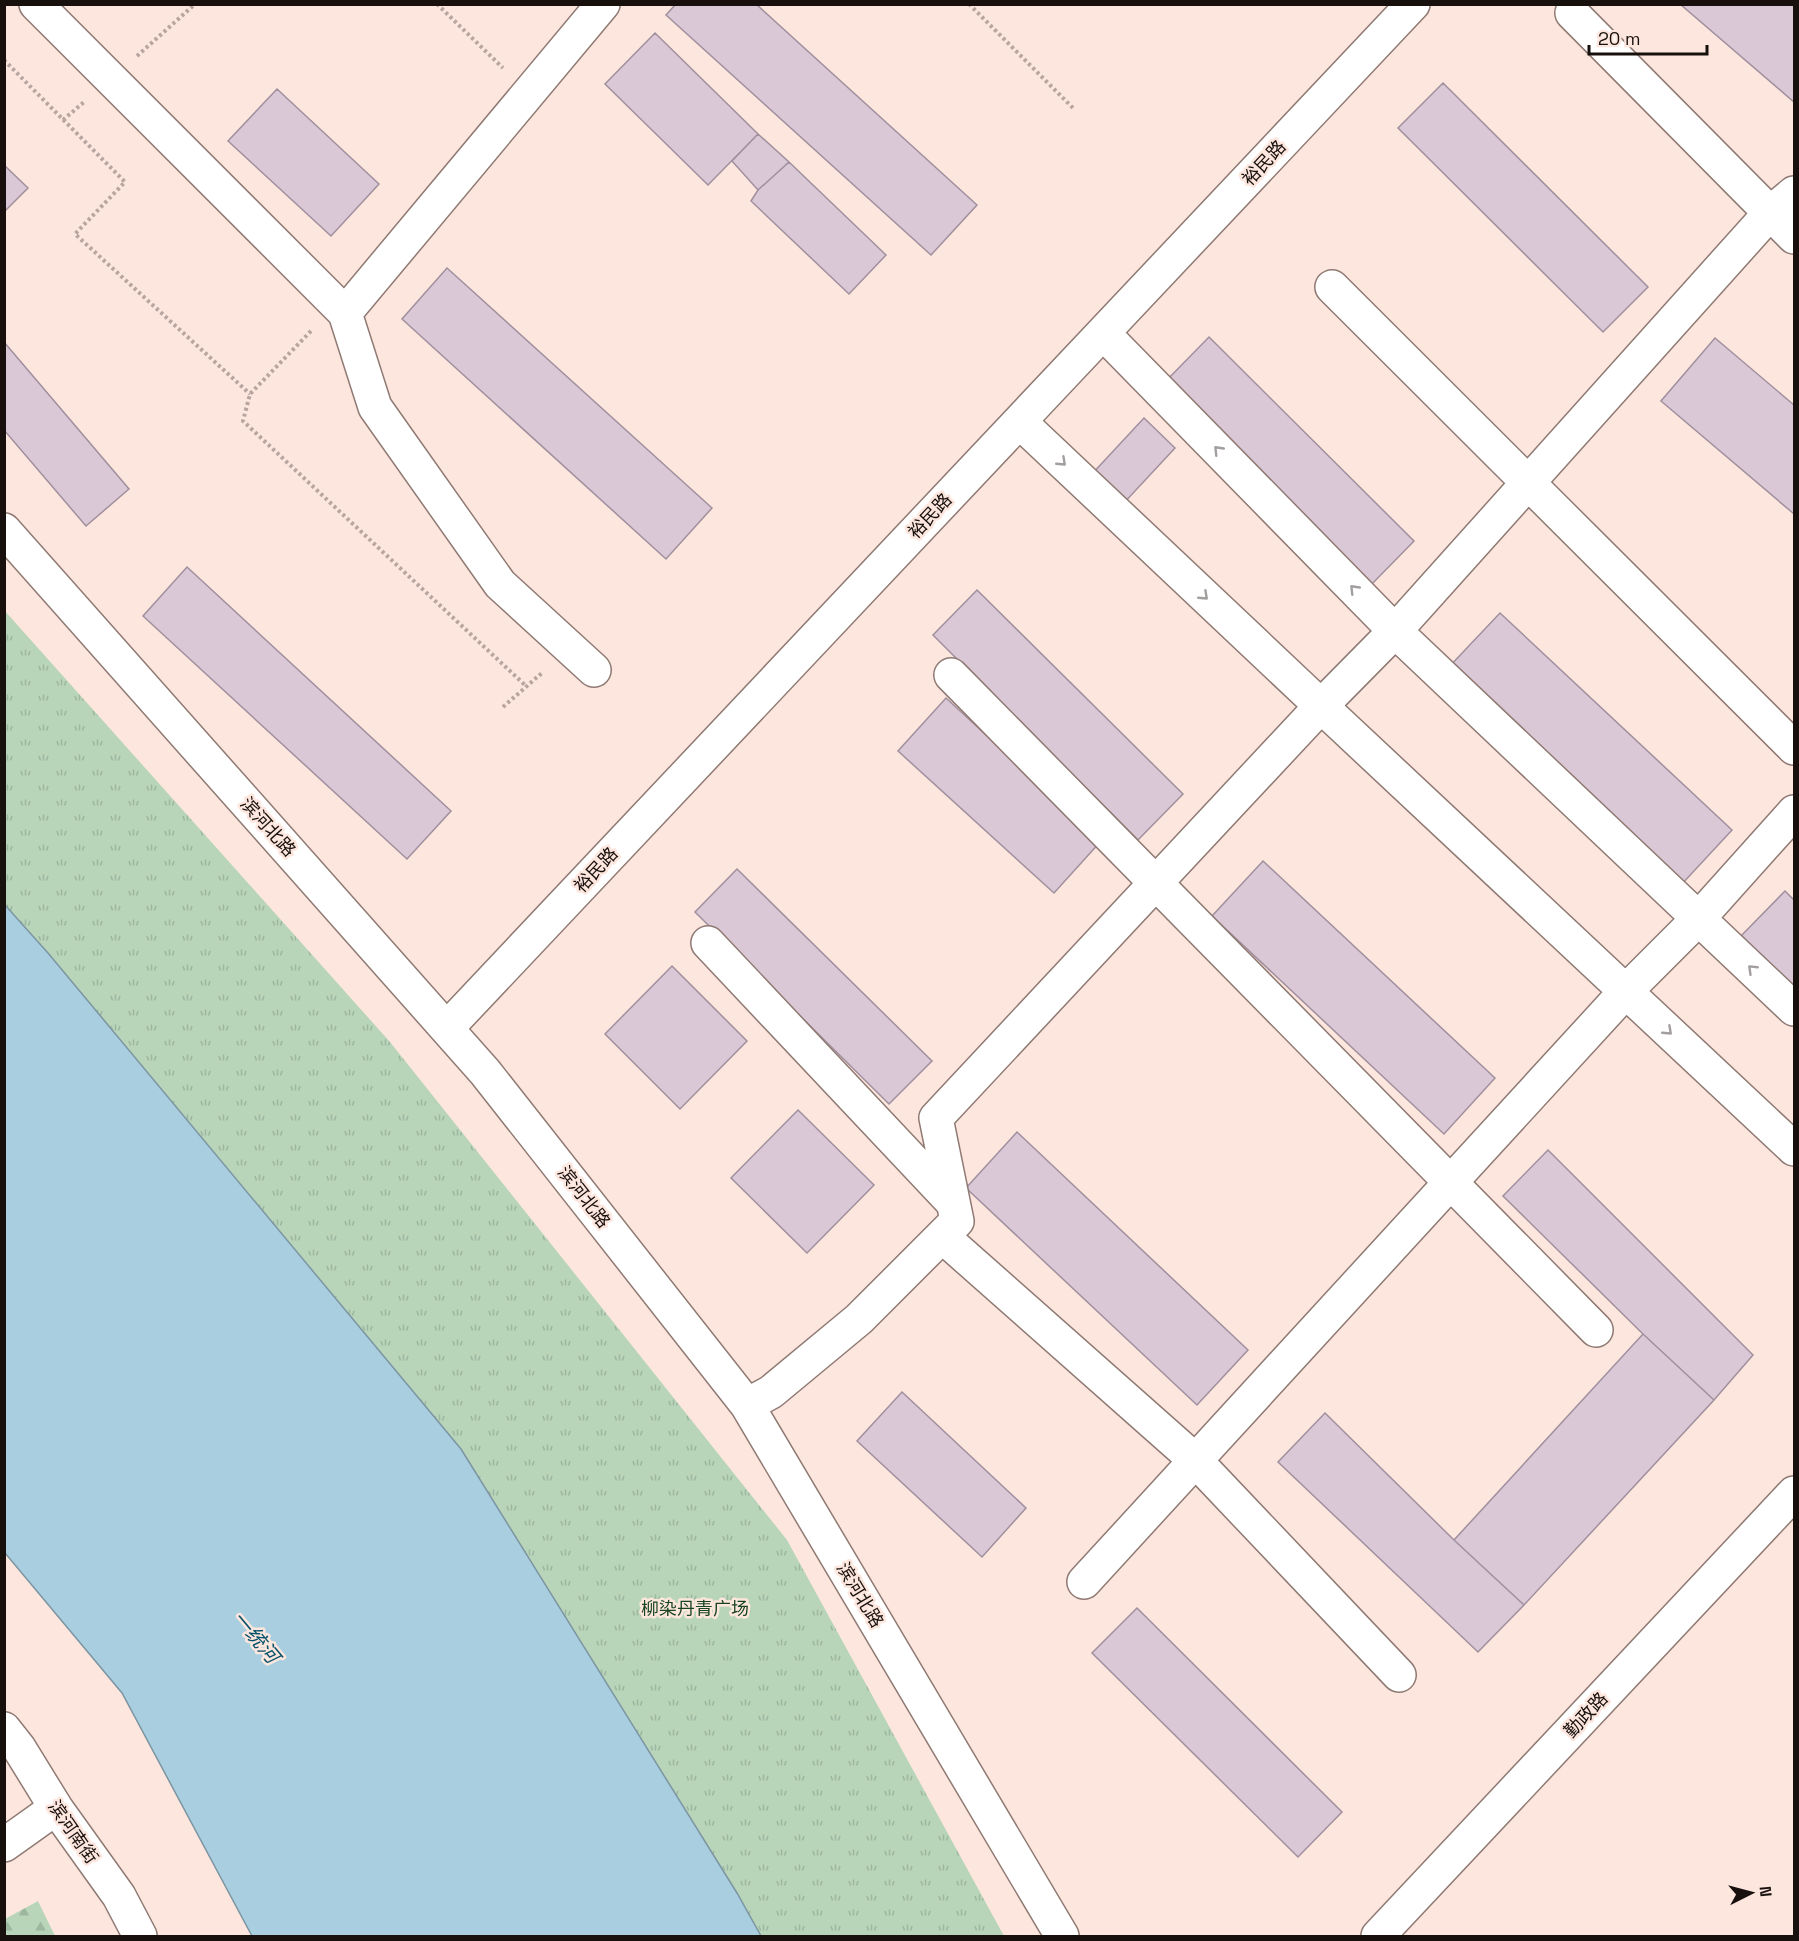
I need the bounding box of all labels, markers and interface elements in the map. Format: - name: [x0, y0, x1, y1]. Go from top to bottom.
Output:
- scale bar: [1589, 18, 1708, 56]
- text: 20 m: [1598, 27, 1641, 50]
- street label: 裕民路: [1237, 135, 1290, 190]
- one-way arrow: [1214, 446, 1225, 457]
- one-way arrow: [1055, 455, 1066, 466]
- street label: 裕民路: [903, 488, 956, 543]
- one-way arrow: [1351, 585, 1362, 596]
- one-way arrow: [1197, 589, 1207, 600]
- street label: 滨河北路: [236, 792, 301, 861]
- street label: 裕民路: [569, 842, 622, 897]
- one-way arrow: [1749, 965, 1759, 976]
- one-way arrow: [1662, 1024, 1672, 1035]
- street label: 滨河北路: [553, 1161, 616, 1232]
- street label: 滨河北路: [832, 1558, 889, 1632]
- park label: 柳染丹青广场: [641, 1597, 749, 1620]
- water label: 一统河: [227, 1606, 288, 1671]
- street label: 勤政路: [1559, 1687, 1612, 1742]
- street label: 滨河南街: [43, 1796, 103, 1868]
- north arrow: [1721, 1863, 1781, 1923]
- text: N: [1754, 1885, 1776, 1898]

